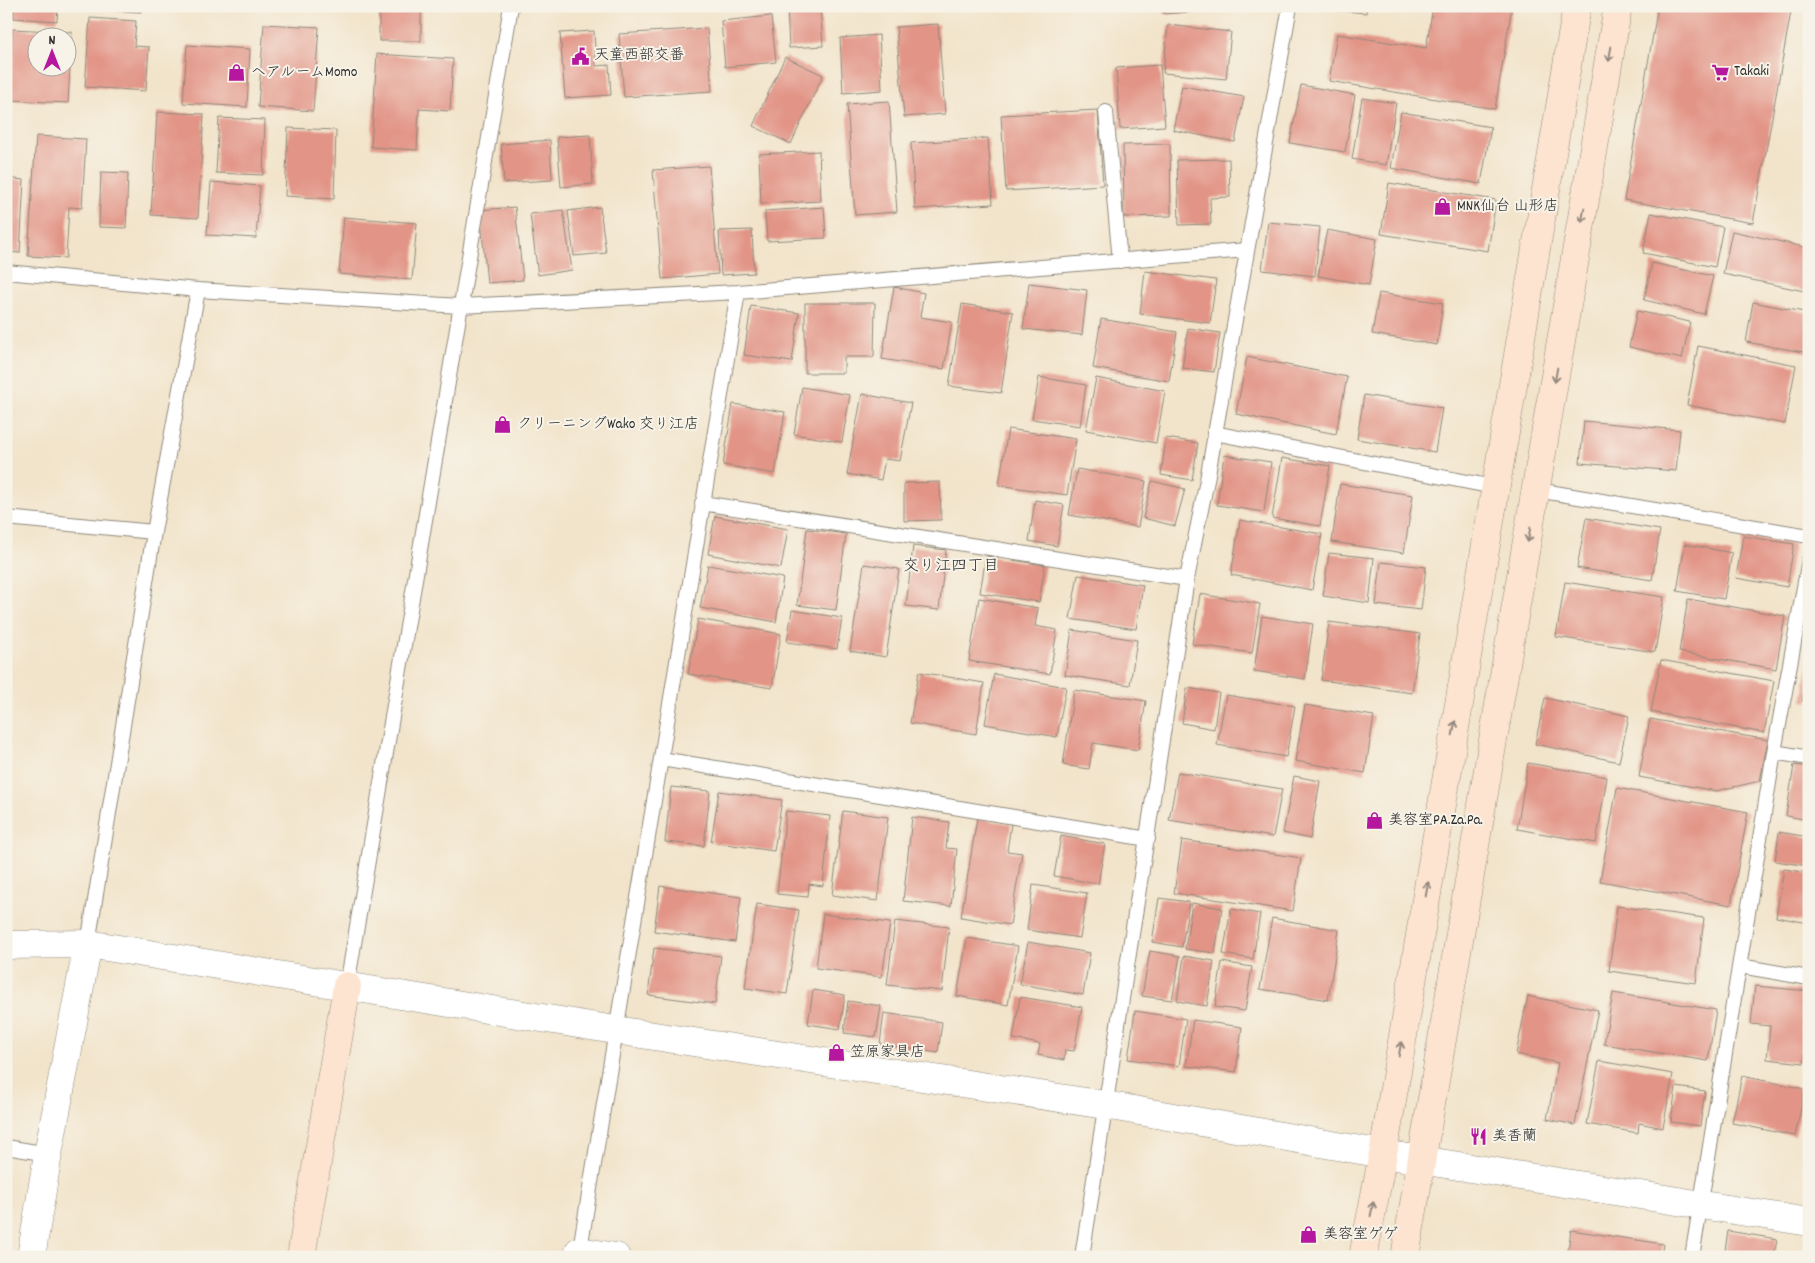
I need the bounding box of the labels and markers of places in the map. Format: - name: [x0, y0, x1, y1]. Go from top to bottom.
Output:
- place label: 天童西部交番: [594, 45, 684, 67]
- public building icon: 天童西部交番: [570, 46, 590, 66]
- place label: Takaki: [1734, 61, 1769, 83]
- place label: ヘアルームMomo: [251, 62, 358, 84]
- supermarket icon: Takaki: [1710, 62, 1730, 82]
- shop icon: ヘアルームMomo: [227, 63, 247, 83]
- place label: MNK仙台 山形店: [1457, 196, 1559, 218]
- shop icon: MNK仙台 山形店: [1433, 197, 1453, 217]
- place label: クリーニングWako 交り江店: [517, 414, 699, 436]
- shop icon: クリーニングWako 交り江店: [493, 415, 513, 435]
- place label: 美容室PA.Za.Pa.: [1388, 810, 1483, 832]
- shop icon: 美容室PA.Za.Pa.: [1364, 811, 1384, 831]
- place label: 笠原家具店: [850, 1042, 925, 1064]
- shop icon: 笠原家具店: [826, 1043, 846, 1063]
- place label: 美香蘭: [1492, 1126, 1537, 1148]
- restaurant icon: 美香蘭: [1468, 1127, 1488, 1147]
- place label: 美容室ゲゲ: [1323, 1224, 1398, 1246]
- shop icon: 美容室ゲゲ: [1299, 1225, 1319, 1245]

